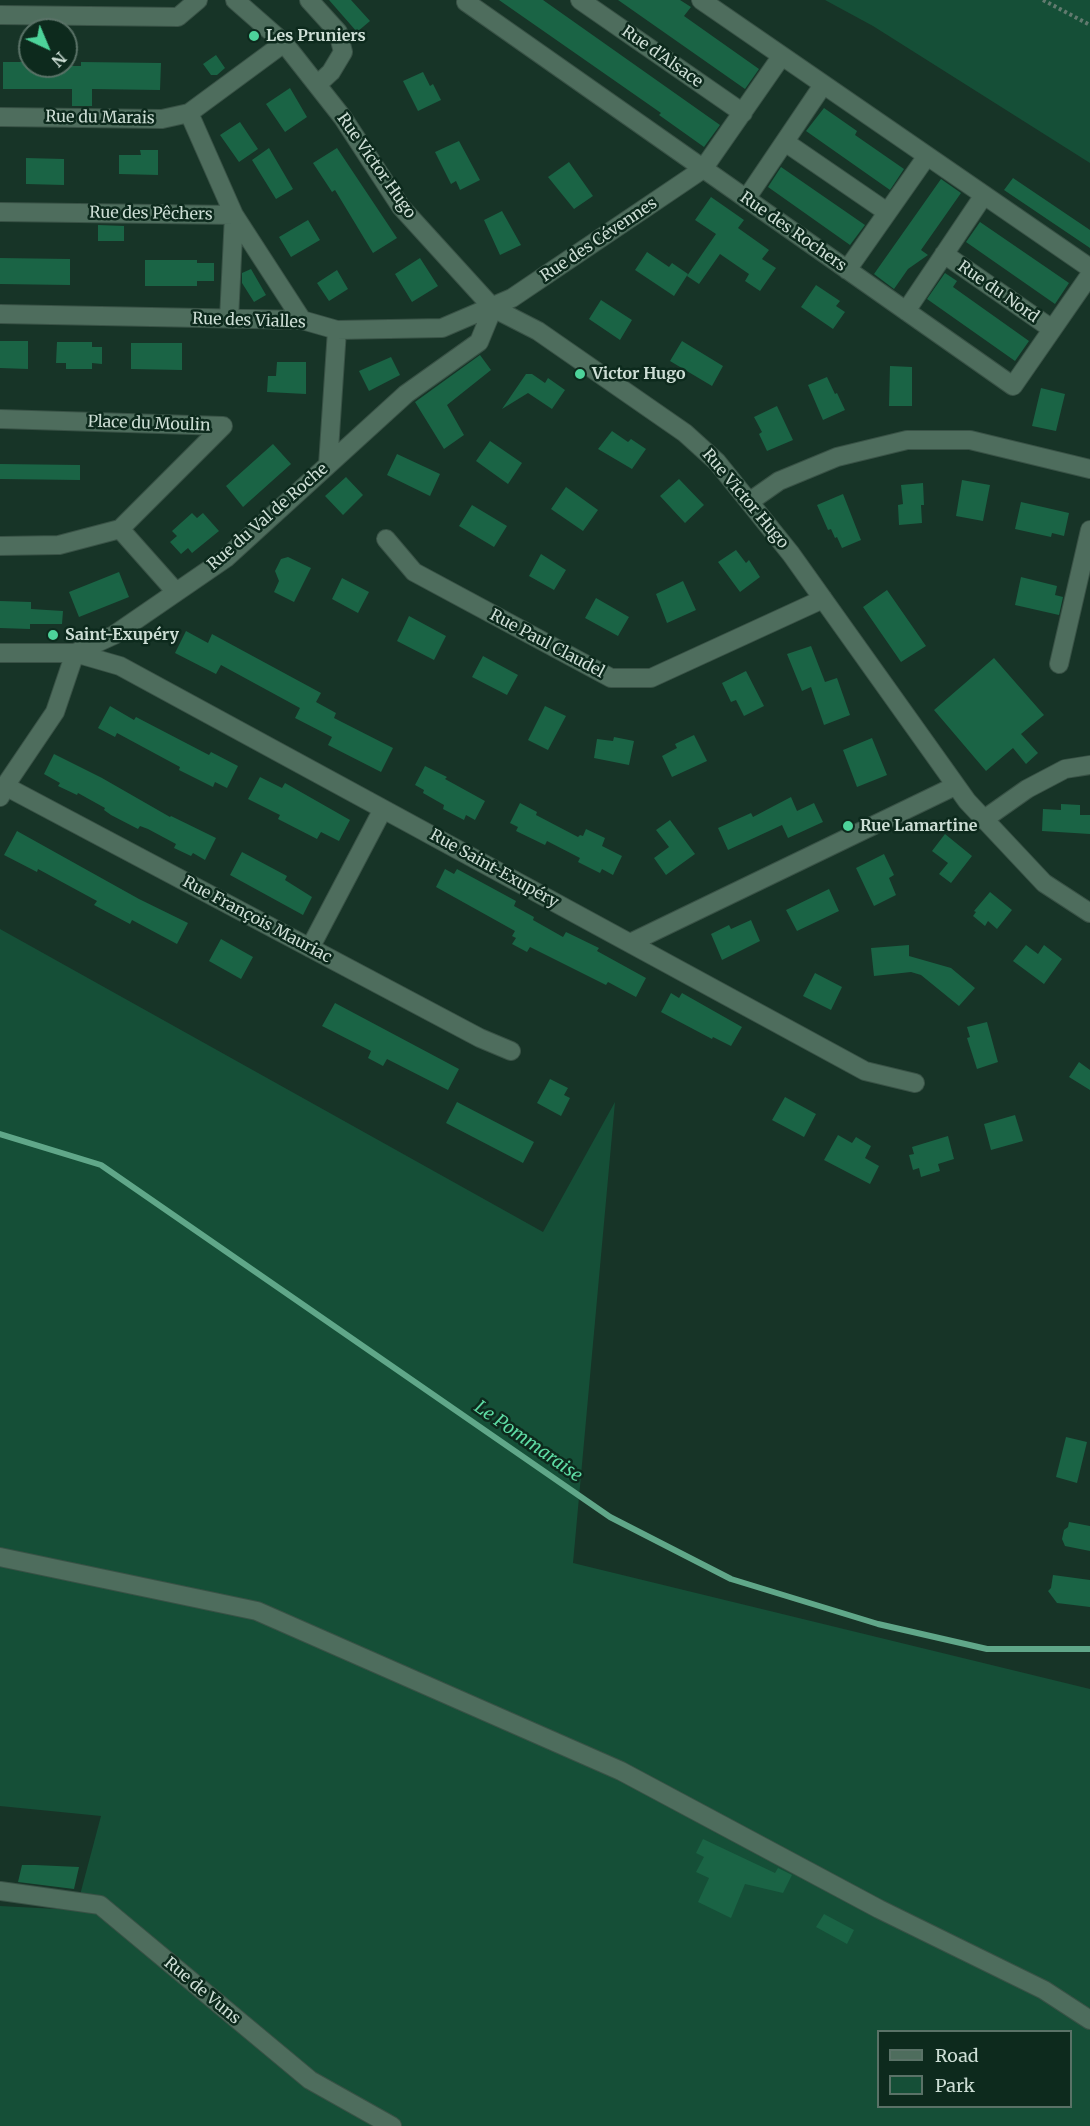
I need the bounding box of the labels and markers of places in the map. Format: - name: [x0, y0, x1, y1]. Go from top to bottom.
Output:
- place label: Les Pruniers: [266, 26, 366, 46]
- marker: Les Pruniers: [247, 29, 261, 43]
- place label: Victor Hugo: [592, 364, 686, 384]
- marker: Victor Hugo: [573, 367, 587, 381]
- place label: Saint-Exupéry: [65, 625, 179, 645]
- marker: Saint-Exupéry: [46, 628, 60, 642]
- place label: Rue Lamartine: [860, 816, 978, 836]
- marker: Rue Lamartine: [841, 819, 855, 833]

